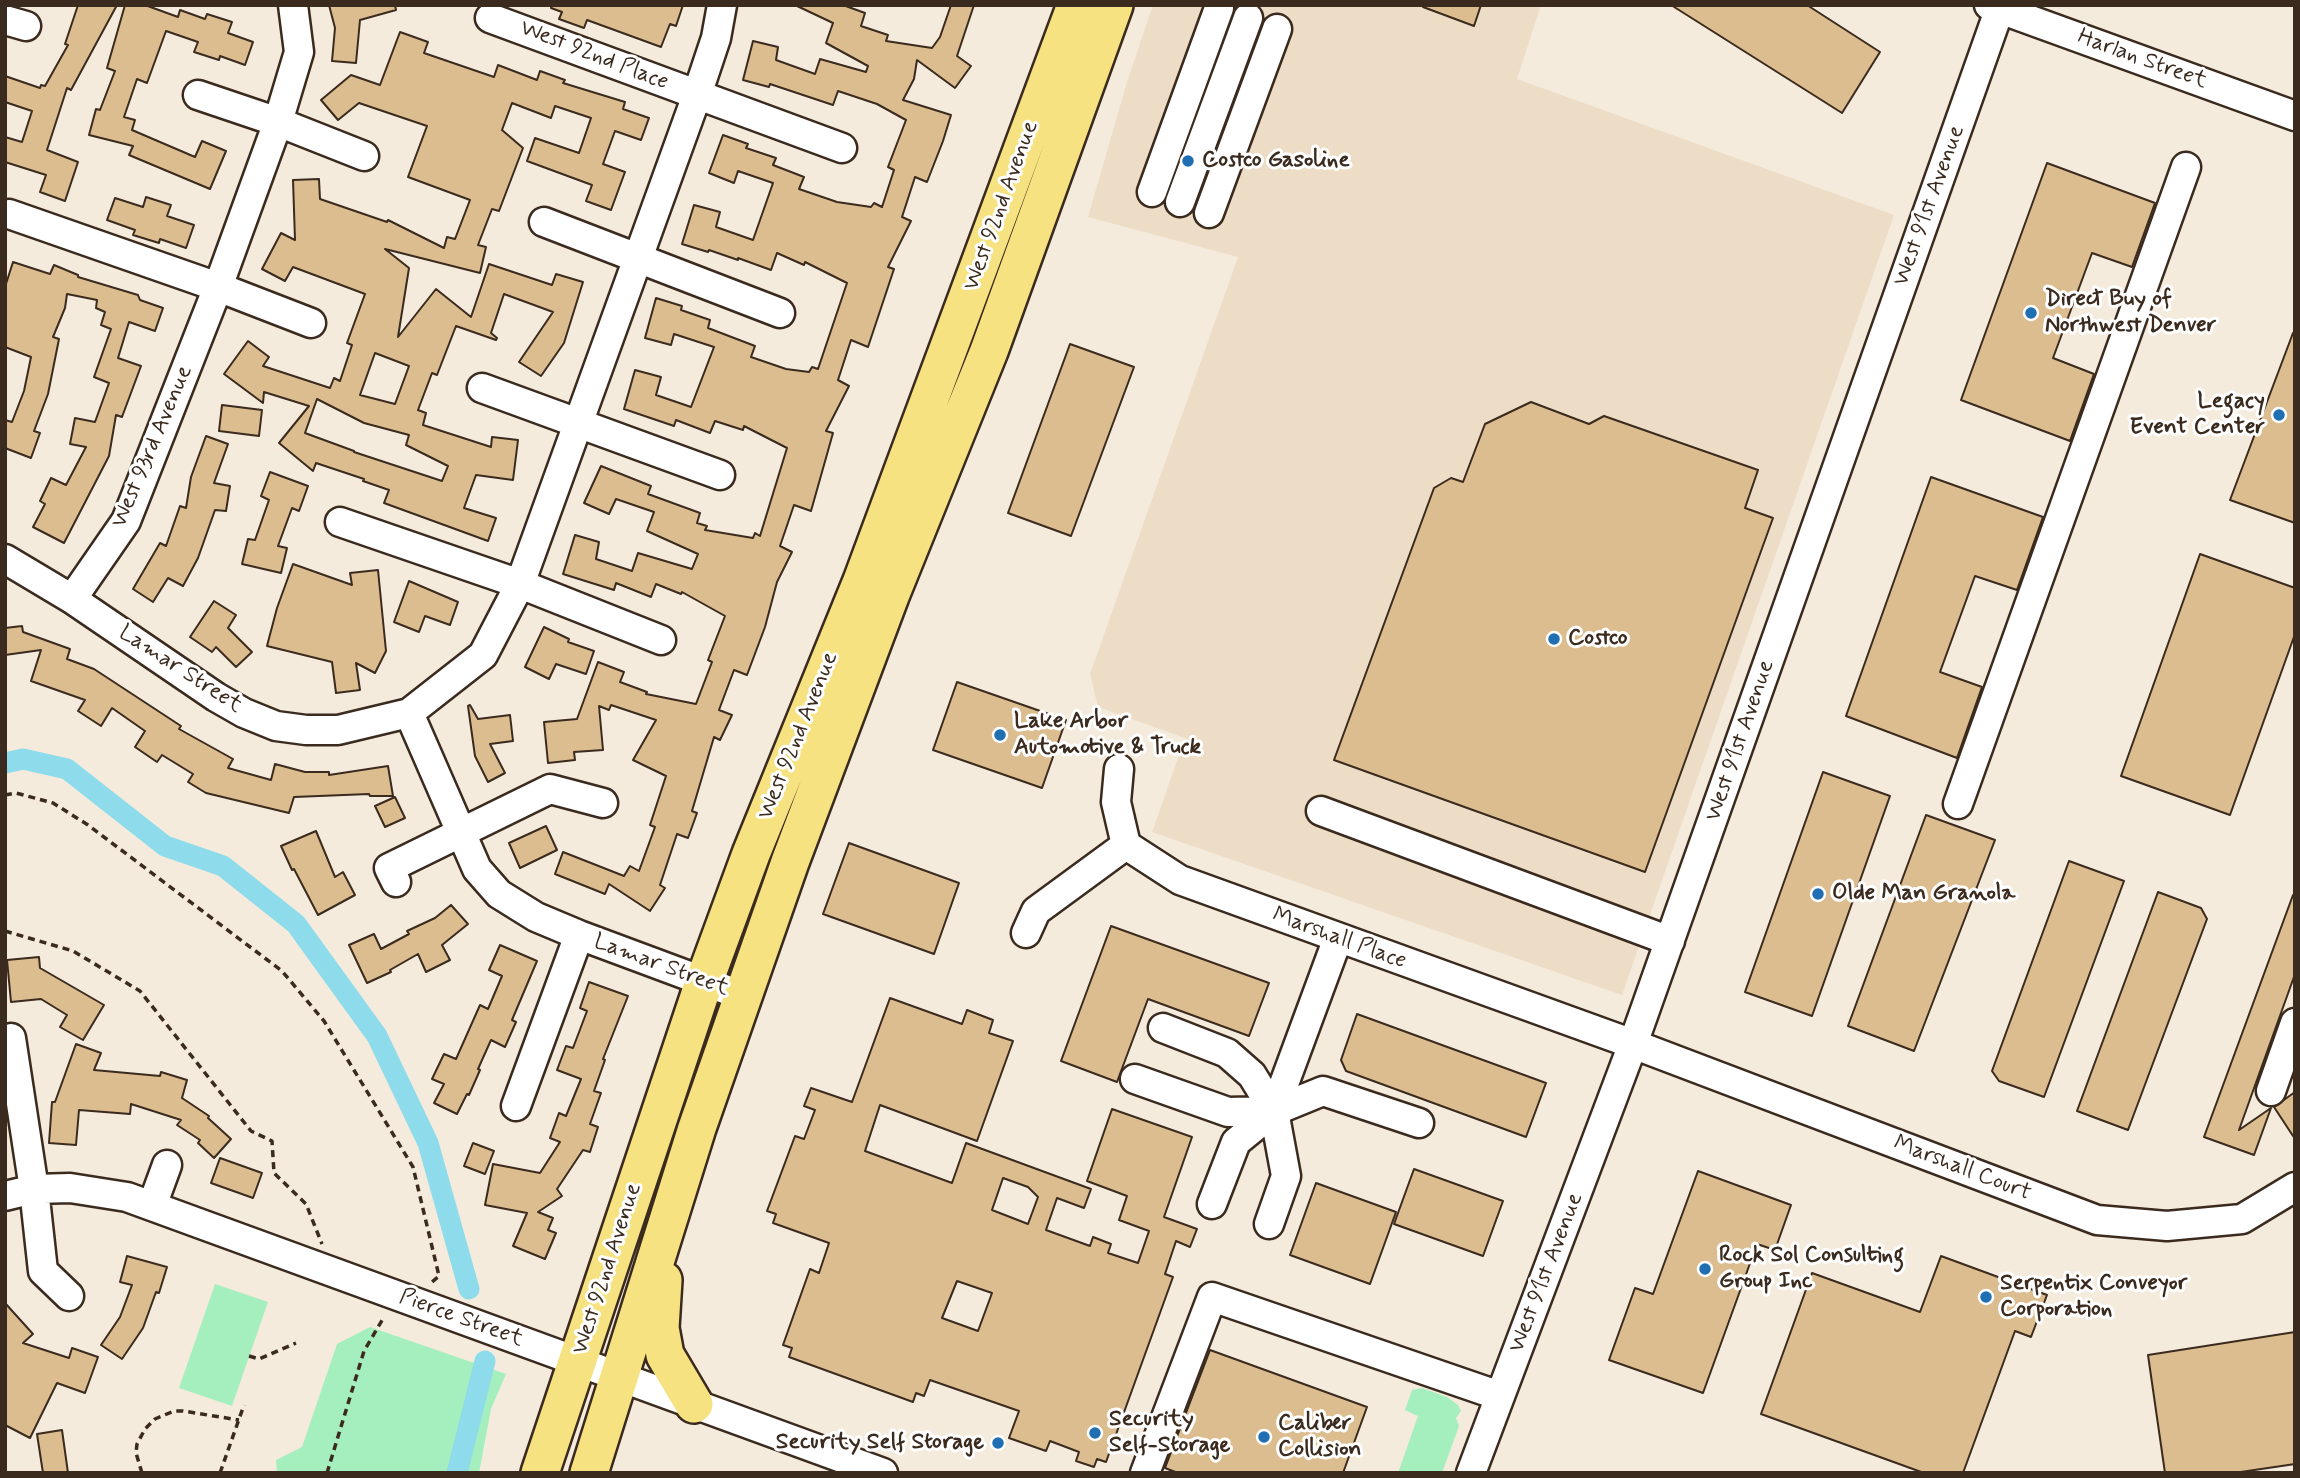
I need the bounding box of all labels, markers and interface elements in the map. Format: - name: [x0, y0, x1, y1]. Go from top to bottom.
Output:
- street label: West 92nd Place: [516, 15, 672, 97]
- street label: Harlan Street: [2074, 24, 2210, 96]
- street label: West 92nd Avenue: [959, 118, 1045, 294]
- street label: West 91st Avenue: [1888, 122, 1972, 290]
- place label: Costco Gasoline: [1202, 147, 1350, 175]
- marker: Costco Gasoline: [1180, 153, 1196, 169]
- place label: Direct Buy of Northwest Denver: [2045, 286, 2216, 340]
- marker: Direct Buy of Northwest Denver: [2023, 305, 2039, 321]
- street label: West 93rd Avenue: [106, 362, 200, 532]
- place label: Legacy Event Center: [2129, 388, 2265, 442]
- marker: Legacy Event Center: [2271, 407, 2287, 423]
- street label: Lamar Street: [113, 620, 247, 720]
- place label: Costco: [1568, 625, 1628, 653]
- marker: Costco: [1546, 631, 1562, 647]
- street label: West 92nd Avenue: [753, 648, 845, 824]
- street label: West 91st Avenue: [1700, 657, 1782, 825]
- place label: Lake Arbor Automotive & Truck: [1014, 708, 1201, 762]
- marker: Lake Arbor Automotive & Truck: [992, 727, 1008, 743]
- place label: Olde Man Granola: [1832, 880, 2015, 908]
- marker: Olde Man Granola: [1810, 886, 1826, 902]
- street label: Marshall Place: [1268, 902, 1410, 976]
- street label: Lamar Street: [590, 929, 732, 1003]
- street label: Marshall Court: [1889, 1130, 2035, 1208]
- street label: West 92nd Avenue: [567, 1180, 649, 1358]
- street label: West 91st Avenue: [1504, 1189, 1590, 1357]
- place label: Rock Sol Consulting Group Inc: [1719, 1242, 1904, 1296]
- marker: Rock Sol Consulting Group Inc: [1697, 1261, 1713, 1277]
- place label: Serpentix Conveyor Corporation: [2000, 1270, 2187, 1324]
- street label: Pierce Street: [395, 1284, 527, 1354]
- marker: Serpentix Conveyor Corporation: [1978, 1289, 1994, 1305]
- place label: Security Self-Storage: [1109, 1406, 1230, 1460]
- place label: Caliber Collision: [1278, 1410, 1362, 1464]
- marker: Security Self-Storage: [1087, 1425, 1103, 1441]
- place label: Security Self Storage: [776, 1429, 984, 1457]
- marker: Caliber Collision: [1256, 1429, 1272, 1445]
- marker: Security Self Storage: [990, 1435, 1006, 1451]

